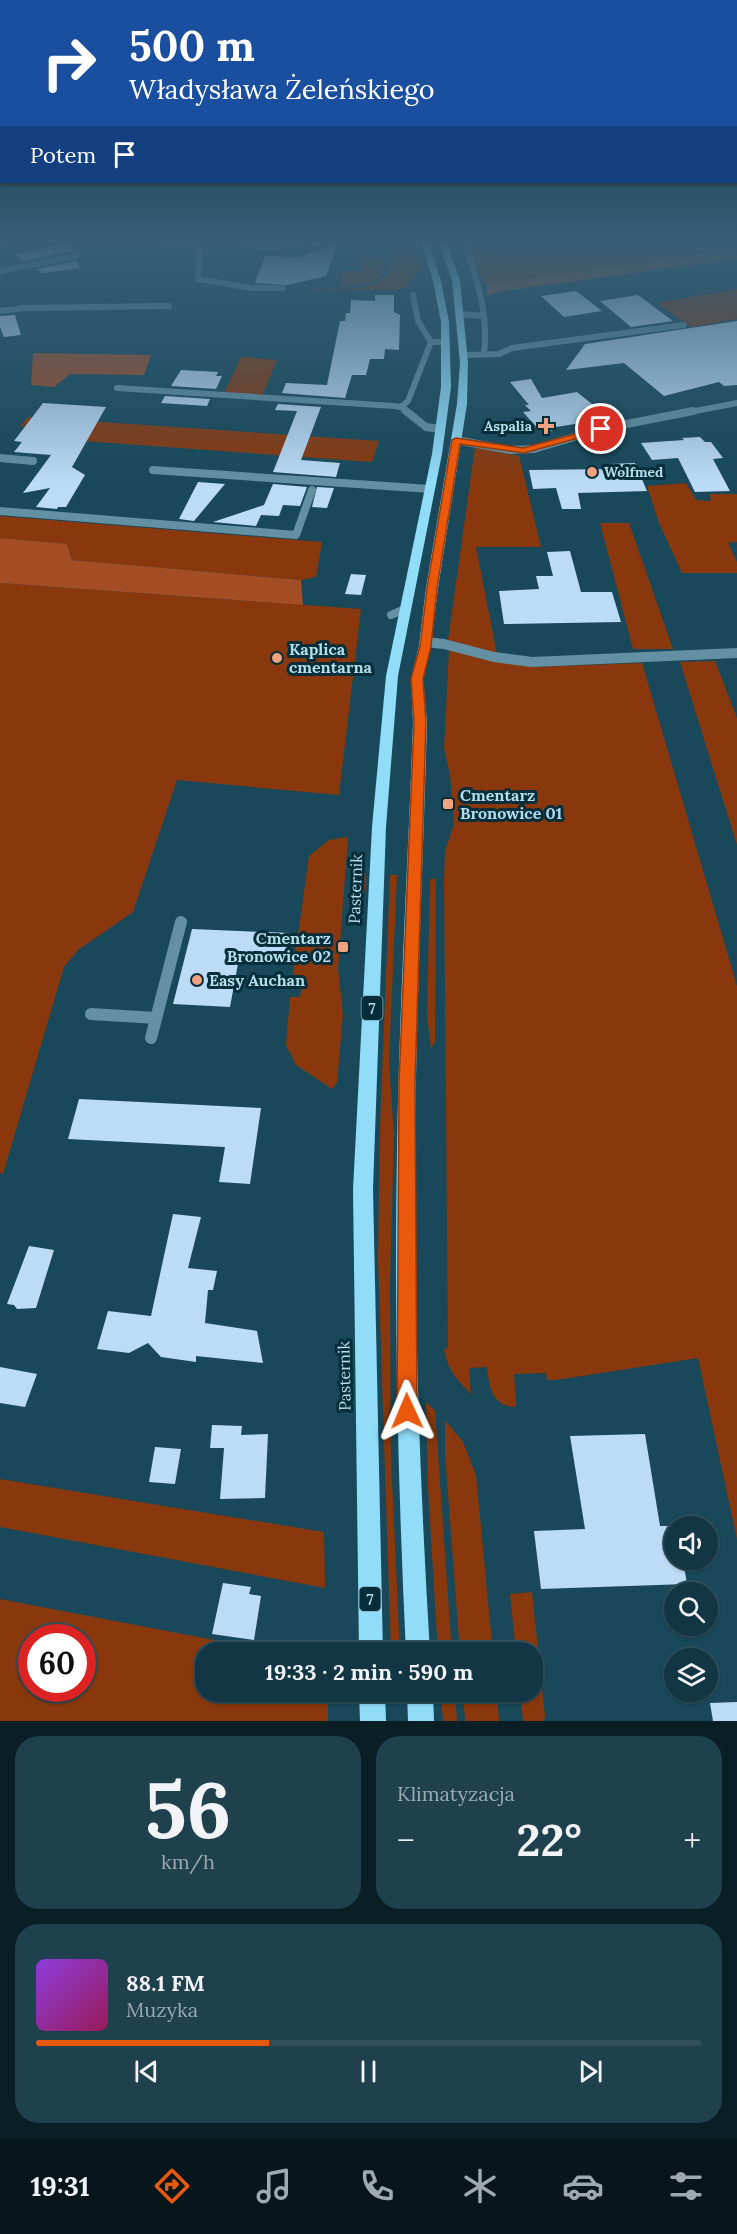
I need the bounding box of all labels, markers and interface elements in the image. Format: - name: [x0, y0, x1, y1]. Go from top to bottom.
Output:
- text: 500 m: [129, 19, 255, 73]
- icon: right: [30, 24, 108, 102]
- text: Władysława Żeleńskiego: [129, 72, 435, 106]
- icon: arrive: [108, 138, 141, 171]
- text: Potem: [30, 141, 96, 169]
- pin: [575, 403, 626, 454]
- icon: arrive: [584, 412, 617, 445]
- place label: Aspalia: [484, 417, 533, 435]
- marker: Aspalia: [537, 417, 555, 435]
- place label: Wolfmed: [604, 463, 663, 481]
- marker: Wolfmed: [585, 465, 599, 479]
- place label: Kaplica cmentarna: [289, 639, 373, 677]
- marker: Kaplica cmentarna: [270, 651, 284, 665]
- place label: Cmentarz Bronowice 01: [460, 785, 562, 823]
- marker: Cmentarz Bronowice 01: [441, 797, 455, 811]
- street label: Pasternik: [344, 853, 366, 924]
- place label: Cmentarz Bronowice 02: [227, 928, 331, 966]
- marker: Cmentarz Bronowice 02: [336, 940, 350, 954]
- place label: Easy Auchan: [209, 970, 305, 990]
- marker: Easy Auchan: [190, 973, 204, 987]
- road number: 7: [362, 996, 382, 1020]
- street label: Pasternik: [333, 1341, 355, 1411]
- position arrow: [375, 1379, 439, 1443]
- map controls: [664, 1516, 718, 1702]
- button: sound: [664, 1516, 718, 1570]
- button: search: [664, 1582, 718, 1636]
- road number: 7: [360, 1587, 380, 1611]
- speed limit sign: 60: [18, 1624, 96, 1702]
- button: layers: [664, 1648, 718, 1702]
- text: 19:33 · 2 min · 590 m: [265, 1658, 473, 1686]
- text: 56: [145, 1760, 231, 1859]
- text: Klimatyzacja: [397, 1781, 515, 1806]
- text: 22°: [516, 1811, 582, 1868]
- text: −: [397, 1819, 415, 1861]
- text: +: [683, 1819, 701, 1861]
- text: km/h: [161, 1849, 215, 1874]
- text: 88.1 FM: [126, 1969, 205, 1997]
- text: Muzyka: [126, 1997, 198, 2022]
- icon: previous: [130, 2055, 163, 2088]
- icon: pause: [352, 2055, 385, 2088]
- icon: next: [574, 2055, 607, 2088]
- icon: directions: [151, 2165, 193, 2207]
- icon: music: [253, 2165, 295, 2207]
- icon: phone: [356, 2165, 398, 2207]
- icon: climate: [459, 2165, 501, 2207]
- icon: car: [562, 2165, 604, 2207]
- icon: filters: [665, 2165, 707, 2207]
- text: 19:31: [30, 2169, 90, 2203]

